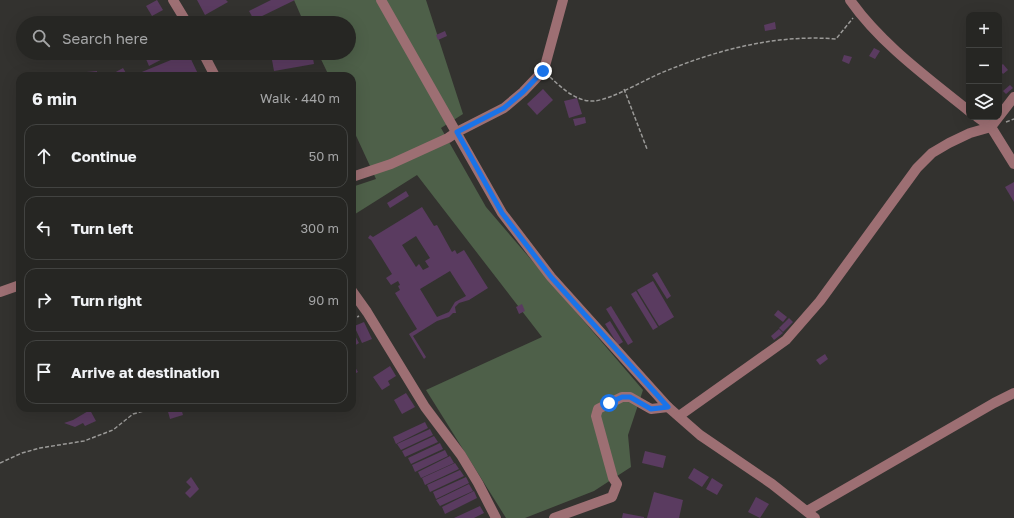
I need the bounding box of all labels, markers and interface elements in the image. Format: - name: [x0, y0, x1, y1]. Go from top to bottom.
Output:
- map controls: [966, 12, 1002, 120]
- button: +: [966, 12, 1002, 48]
- search box: [16, 16, 356, 60]
- icon: search: [30, 27, 52, 49]
- text: Search here: [62, 29, 148, 47]
- button: −: [966, 48, 1002, 84]
- route end: [534, 62, 552, 80]
- button: layers: [966, 84, 1002, 120]
- text: 6 min: [32, 88, 77, 109]
- text: Walk · 440 m: [260, 90, 340, 106]
- icon: ahead: [33, 145, 55, 167]
- text: Continue: [71, 147, 137, 165]
- text: 50 m: [309, 148, 339, 164]
- icon: left: [33, 217, 55, 239]
- text: Turn left: [71, 219, 133, 237]
- text: 300 m: [301, 220, 339, 236]
- icon: right: [33, 289, 55, 311]
- text: Turn right: [71, 291, 142, 309]
- text: 90 m: [308, 292, 339, 308]
- icon: arrive: [33, 361, 55, 383]
- text: Arrive at destination: [71, 363, 220, 381]
- route start: [600, 394, 618, 412]

